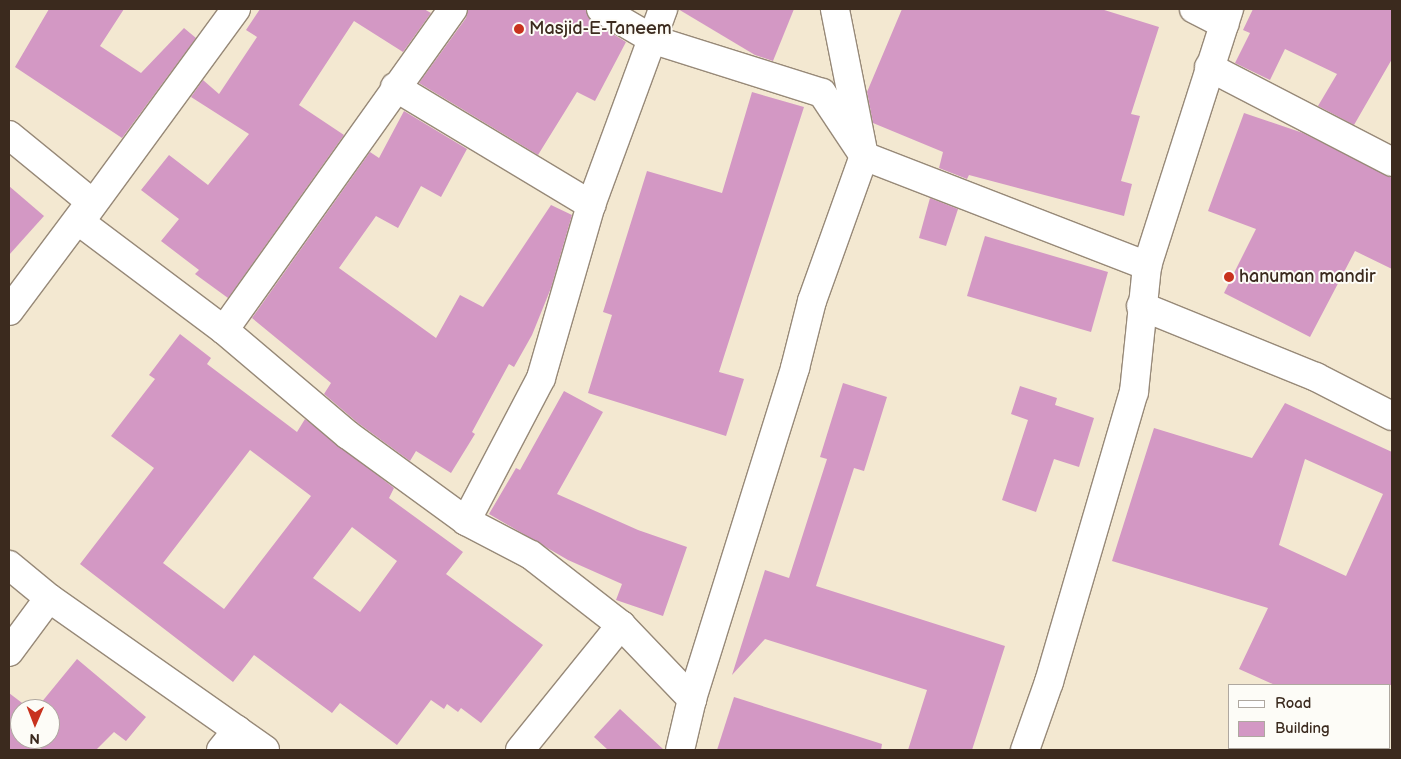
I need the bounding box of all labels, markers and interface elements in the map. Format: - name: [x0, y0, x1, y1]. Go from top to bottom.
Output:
- place label: Masjid-E-Taneem: [529, 18, 672, 40]
- marker: Masjid-E-Taneem: [513, 23, 525, 35]
- place label: hanuman mandir: [1239, 266, 1376, 288]
- marker: hanuman mandir: [1223, 271, 1235, 283]
- legend: [1228, 684, 1391, 749]
- text: Road: [1275, 694, 1311, 713]
- north arrow: [10, 699, 60, 749]
- text: Building: [1275, 719, 1330, 738]
- text: N: [29, 730, 40, 747]

